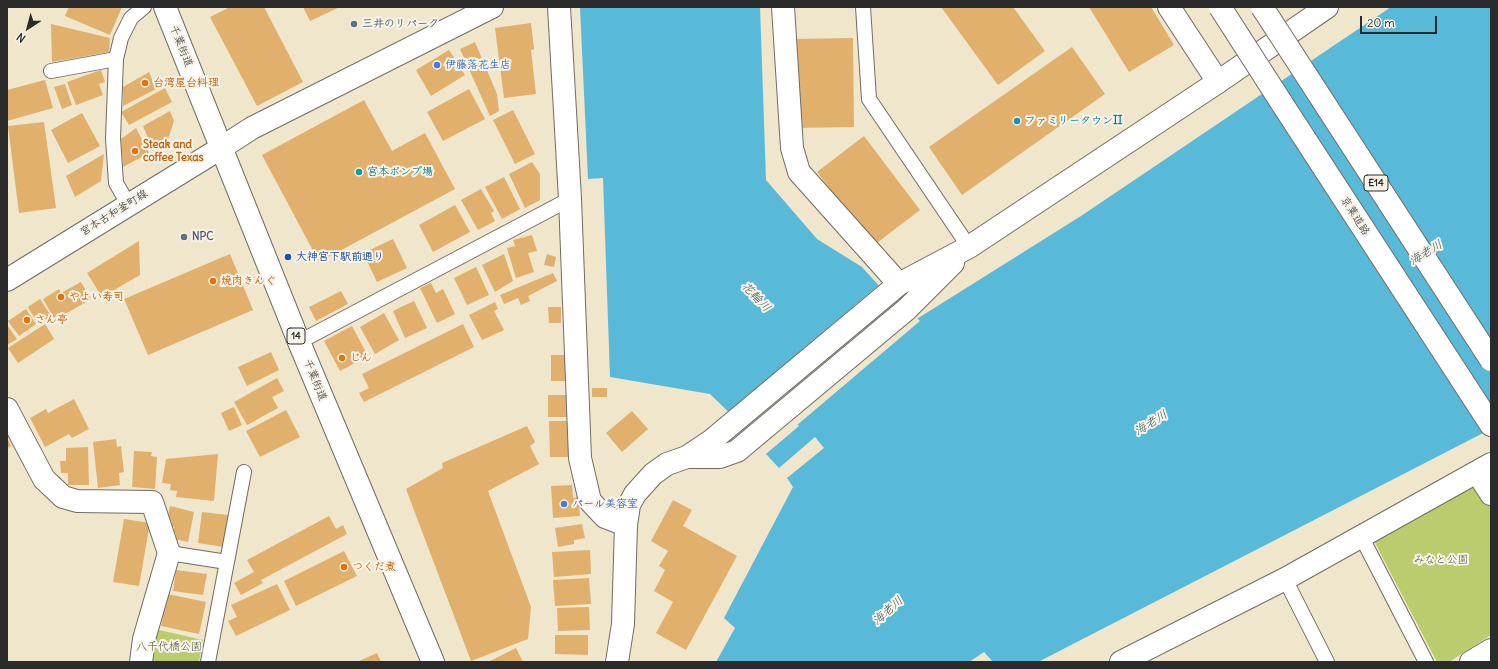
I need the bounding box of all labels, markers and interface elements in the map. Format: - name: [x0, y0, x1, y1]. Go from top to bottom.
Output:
- north arrow: [8, 8, 48, 48]
- scale bar: [1362, 8, 1439, 34]
- text: 20 m: [1367, 15, 1395, 30]
- place label: 三井のリパーク: [362, 17, 439, 31]
- marker: 三井のリパーク: [349, 19, 359, 29]
- street label: 千葉街道: [167, 23, 195, 69]
- text: N: [14, 30, 28, 46]
- place label: 伊藤落花生店: [445, 58, 511, 72]
- marker: 伊藤落花生店: [432, 60, 442, 70]
- place label: 台湾屋台料理: [153, 76, 219, 90]
- marker: 台湾屋台料理: [140, 78, 150, 88]
- place label: ファミリータウンII: [1025, 114, 1123, 128]
- marker: ファミリータウンII: [1012, 116, 1022, 126]
- place label: Steak and coffee Texas: [143, 138, 203, 164]
- marker: Steak and coffee Texas: [130, 146, 140, 156]
- place label: 宮本ポンプ場: [367, 165, 433, 179]
- marker: 宮本ポンプ場: [354, 167, 364, 177]
- road number: E14: [1364, 175, 1388, 191]
- street label: 宮本古和釜町線: [78, 187, 150, 239]
- street label: 京葉道路: [1337, 194, 1373, 238]
- place label: NPC: [192, 230, 213, 244]
- marker: NPC: [179, 232, 189, 242]
- water label: 海老川: [1407, 238, 1445, 268]
- place label: 大神宮下駅前通り: [296, 250, 384, 264]
- marker: 大神宮下駅前通り: [283, 252, 293, 262]
- place label: 焼肉きんぐ: [221, 274, 276, 288]
- marker: 焼肉きんぐ: [208, 276, 218, 286]
- water label: 花輪川: [738, 279, 774, 315]
- place label: やよい寿司: [69, 290, 124, 304]
- marker: やよい寿司: [56, 292, 66, 302]
- place label: さん亭: [35, 313, 68, 327]
- marker: さん亭: [22, 315, 32, 325]
- road number: 14: [287, 328, 305, 344]
- place label: じん: [350, 351, 372, 365]
- marker: じん: [337, 353, 347, 363]
- street label: 千葉街道: [301, 357, 329, 403]
- water label: 海老川: [1132, 407, 1170, 439]
- place label: パール美容室: [572, 497, 638, 511]
- marker: パール美容室: [559, 499, 569, 509]
- park label: みなと公園: [1414, 553, 1468, 567]
- place label: つくだ煮: [352, 560, 396, 574]
- marker: つくだ煮: [339, 562, 349, 572]
- water label: 海老川: [870, 594, 906, 628]
- park label: 八千代橋公園: [136, 640, 202, 654]

